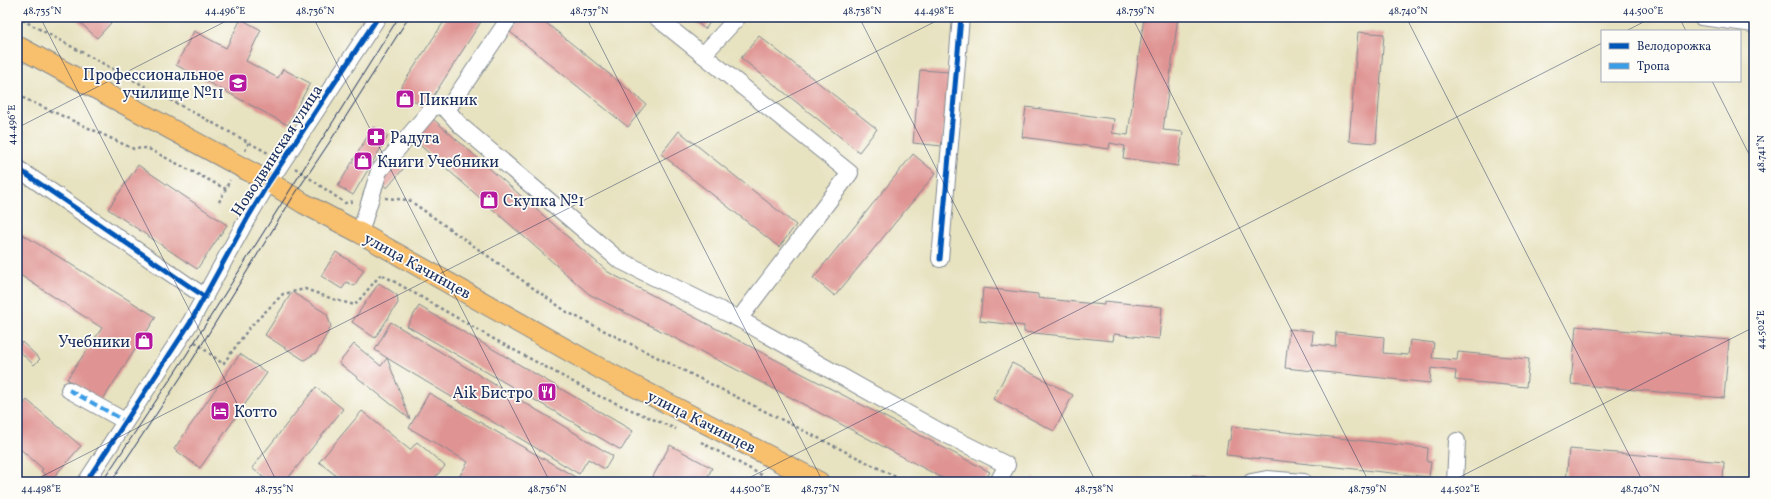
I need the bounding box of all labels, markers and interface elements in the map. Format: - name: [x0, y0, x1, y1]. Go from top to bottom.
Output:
- text: 48.735°N: [23, 4, 62, 18]
- text: 44.496°E: [205, 4, 245, 18]
- text: 48.736°N: [296, 4, 335, 18]
- text: 48.737°N: [570, 4, 609, 18]
- text: 48.738°N: [843, 4, 882, 18]
- text: 44.498°E: [914, 4, 954, 18]
- text: 48.739°N: [1116, 4, 1155, 18]
- text: 48.740°N: [1388, 4, 1428, 18]
- text: 44.500°E: [1623, 4, 1663, 18]
- legend: [1601, 30, 1741, 82]
- text: Велодорожка: [1637, 39, 1711, 55]
- text: Тропа: [1637, 59, 1670, 75]
- place label: Профессиональное училище №11: [83, 65, 224, 105]
- school or university icon: Профессиональное училище №11: [227, 72, 249, 94]
- street label: Новодвинская улица: [227, 81, 329, 221]
- shop icon: Пикник: [394, 88, 416, 110]
- place label: Пикник: [419, 90, 478, 112]
- text: 44.496°E: [5, 105, 19, 145]
- pharmacy icon: Радуга: [365, 126, 387, 148]
- place label: Радуга: [390, 128, 440, 150]
- text: 48.741°N: [1754, 134, 1768, 173]
- shop icon: Книги Учебники: [352, 150, 374, 172]
- place label: Книги Учебники: [377, 152, 499, 174]
- shop icon: Скупка №1: [478, 189, 500, 211]
- place label: Скупка №1: [503, 191, 584, 213]
- street label: улица Качинцев: [359, 228, 475, 305]
- text: 44.502°E: [1754, 310, 1768, 350]
- shop icon: Учебники: [133, 330, 155, 352]
- place label: Учебники: [58, 332, 130, 354]
- restaurant icon: Aik Бистро: [536, 381, 558, 403]
- place label: Aik Бистро: [452, 383, 533, 405]
- street label: улица Качинцев: [643, 386, 759, 460]
- hotel icon: Котто: [209, 400, 231, 422]
- place label: Котто: [234, 402, 277, 424]
- text: 44.498°E: [21, 482, 61, 496]
- text: 48.735°N: [255, 482, 294, 496]
- text: 48.736°N: [528, 482, 567, 496]
- text: 44.500°E: [730, 482, 770, 496]
- text: 48.737°N: [801, 482, 840, 496]
- text: 48.738°N: [1075, 482, 1114, 496]
- text: 48.739°N: [1348, 482, 1387, 496]
- text: 44.502°E: [1440, 482, 1480, 496]
- text: 48.740°N: [1620, 482, 1660, 496]

